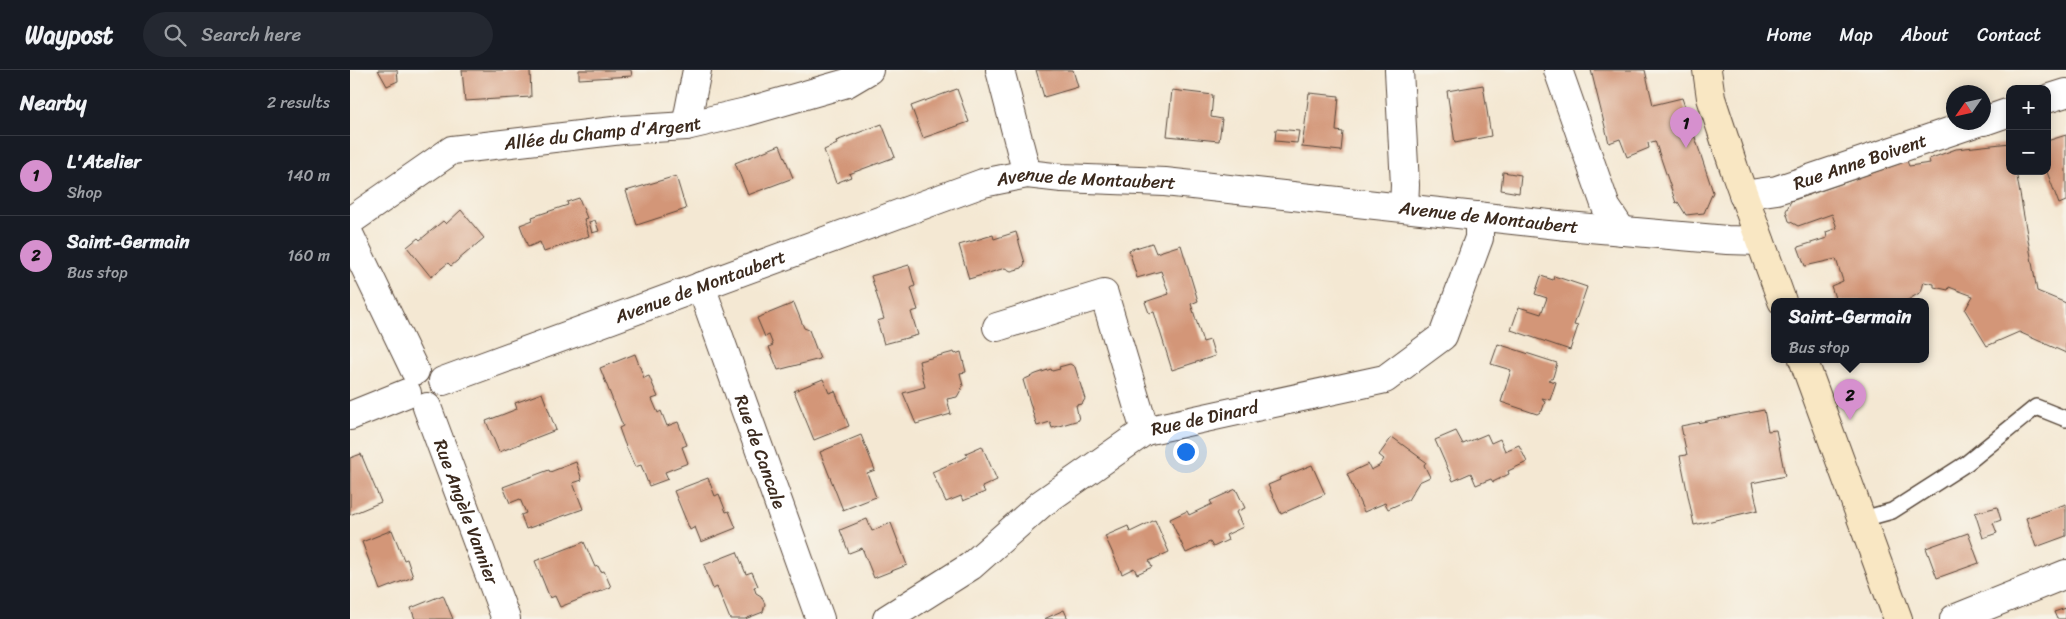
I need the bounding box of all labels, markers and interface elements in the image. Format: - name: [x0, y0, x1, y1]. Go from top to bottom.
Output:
- search box: [143, 12, 493, 57]
- text: Waypost: [25, 14, 113, 56]
- text: Search here: [201, 18, 301, 51]
- text: Home: [1767, 19, 1812, 51]
- text: Map: [1840, 19, 1873, 51]
- text: About: [1901, 19, 1949, 51]
- text: Contact: [1977, 19, 2041, 51]
- icon: search: [161, 21, 189, 49]
- text: Nearby: [20, 84, 86, 122]
- north arrow: [1946, 85, 1991, 130]
- map controls: [2006, 85, 2051, 175]
- button: +: [2006, 85, 2051, 130]
- text: 2 results: [267, 88, 330, 117]
- street label: Allée du Champ d'Argent: [501, 107, 705, 160]
- pin: 1: [1670, 107, 1702, 148]
- street label: Rue Anne Boivent: [1789, 124, 1931, 199]
- button: −: [2006, 130, 2051, 175]
- text: L'Atelier: [67, 145, 141, 178]
- street label: Avenue de Montaubert: [992, 158, 1177, 199]
- text: 1: [33, 161, 39, 190]
- text: 140 m: [287, 161, 330, 190]
- text: Shop: [67, 178, 102, 207]
- street label: Avenue de Montaubert: [1397, 192, 1580, 243]
- text: Saint-Germain: [67, 225, 189, 258]
- text: 2: [31, 241, 41, 270]
- text: 160 m: [287, 241, 330, 270]
- street label: Avenue de Montaubert: [609, 241, 790, 333]
- text: Bus stop: [67, 258, 128, 287]
- popup: [1771, 298, 1929, 363]
- text: Saint-Germain: [1789, 300, 1911, 333]
- text: Bus stop: [1789, 333, 1849, 362]
- pin: 2: [1834, 379, 1866, 420]
- street label: Rue de Cancale: [725, 390, 795, 514]
- street label: Rue de Dinard: [1148, 391, 1263, 445]
- street label: Rue Angèle Vannier: [424, 435, 508, 591]
- your location: [1173, 439, 1199, 465]

